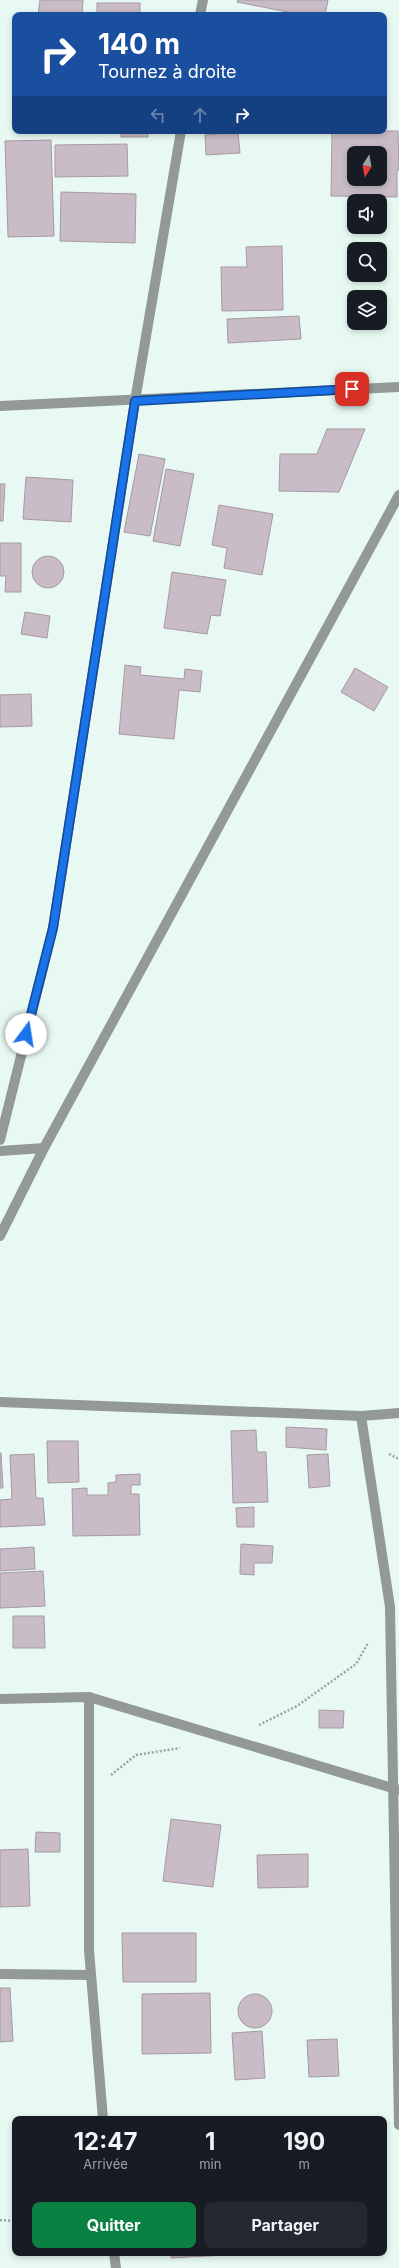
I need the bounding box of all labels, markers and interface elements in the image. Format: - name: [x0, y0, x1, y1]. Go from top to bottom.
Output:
- text: 140 m: [98, 27, 180, 61]
- icon: right: [32, 28, 84, 80]
- text: Tournez à droite: [98, 61, 237, 82]
- icon: left: [147, 104, 169, 126]
- icon: ahead: [189, 104, 211, 126]
- icon: right: [231, 104, 253, 126]
- north arrow: [347, 146, 387, 186]
- map controls: [347, 146, 387, 330]
- button: sound: [347, 194, 387, 234]
- button: search: [347, 242, 387, 282]
- button: layers: [347, 290, 387, 330]
- pin: [335, 372, 369, 406]
- icon: arrive: [341, 378, 363, 400]
- position arrow: [5, 1013, 47, 1055]
- text: 12:47: [74, 2127, 137, 2156]
- text: 1: [205, 2127, 215, 2156]
- text: 190: [283, 2127, 325, 2156]
- text: Arrivée: [83, 2156, 128, 2172]
- text: min: [199, 2156, 221, 2172]
- text: m: [298, 2156, 310, 2172]
- button: Quitter: [32, 2202, 196, 2248]
- button: Partager: [204, 2202, 367, 2248]

